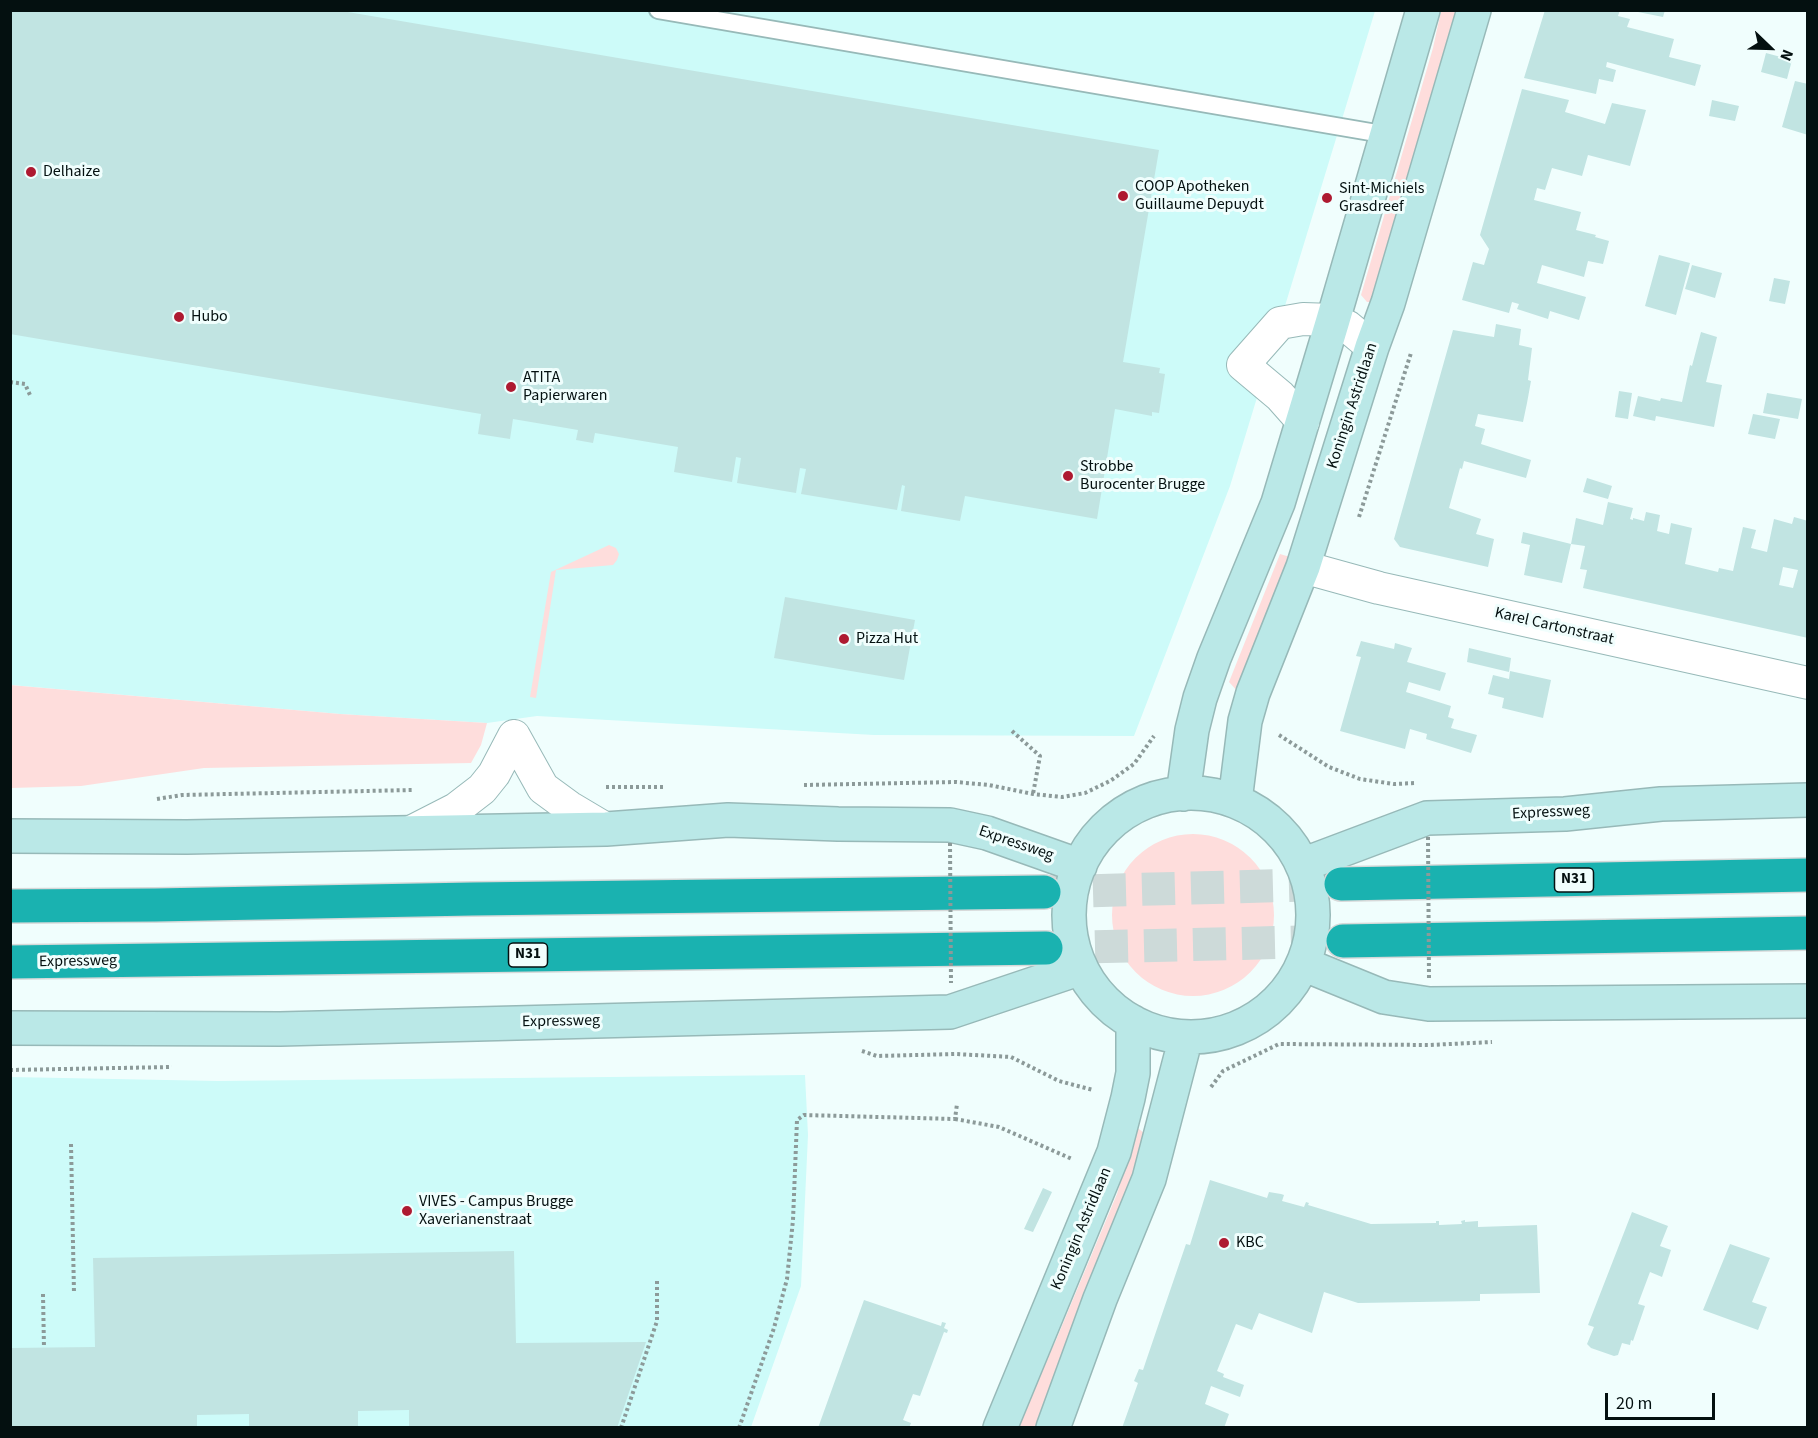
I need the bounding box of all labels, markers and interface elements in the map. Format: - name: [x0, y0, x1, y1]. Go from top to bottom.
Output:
- north arrow: [1740, 18, 1800, 78]
- text: N: [1774, 46, 1799, 64]
- place label: Delhaize: [43, 162, 100, 182]
- marker: Delhaize: [24, 165, 38, 179]
- place label: COOP Apotheken Guillaume Depuydt: [1135, 177, 1264, 215]
- place label: Sint-Michiels Grasdreef: [1339, 179, 1424, 217]
- marker: COOP Apotheken Guillaume Depuydt: [1116, 189, 1130, 203]
- marker: Sint-Michiels Grasdreef: [1320, 191, 1334, 205]
- place label: Hubo: [191, 307, 228, 327]
- marker: Hubo: [172, 310, 186, 324]
- street label: Koningin Astridlaan: [1324, 341, 1382, 471]
- place label: ATITA Papierwaren: [523, 368, 608, 406]
- marker: ATITA Papierwaren: [504, 380, 518, 394]
- place label: Strobbe Burocenter Brugge: [1080, 457, 1205, 495]
- marker: Strobbe Burocenter Brugge: [1061, 469, 1075, 483]
- street label: Karel Cartonstraat: [1493, 604, 1615, 650]
- place label: Pizza Hut: [856, 629, 918, 649]
- marker: Pizza Hut: [837, 632, 851, 646]
- street label: Expressweg: [1512, 801, 1590, 825]
- street label: Expressweg: [976, 822, 1056, 866]
- road number: N31: [1554, 868, 1594, 892]
- road number: N31: [508, 943, 548, 967]
- street label: Expressweg: [39, 952, 117, 972]
- street label: Expressweg: [522, 1012, 600, 1032]
- street label: Koningin Astridlaan: [1047, 1165, 1117, 1293]
- place label: VIVES - Campus Brugge Xaverianenstraat: [419, 1192, 574, 1230]
- marker: VIVES - Campus Brugge Xaverianenstraat: [400, 1204, 414, 1218]
- place label: KBC: [1236, 1233, 1264, 1253]
- marker: KBC: [1217, 1236, 1231, 1250]
- scale bar: [1608, 1381, 1718, 1419]
- text: 20 m: [1616, 1391, 1652, 1416]

